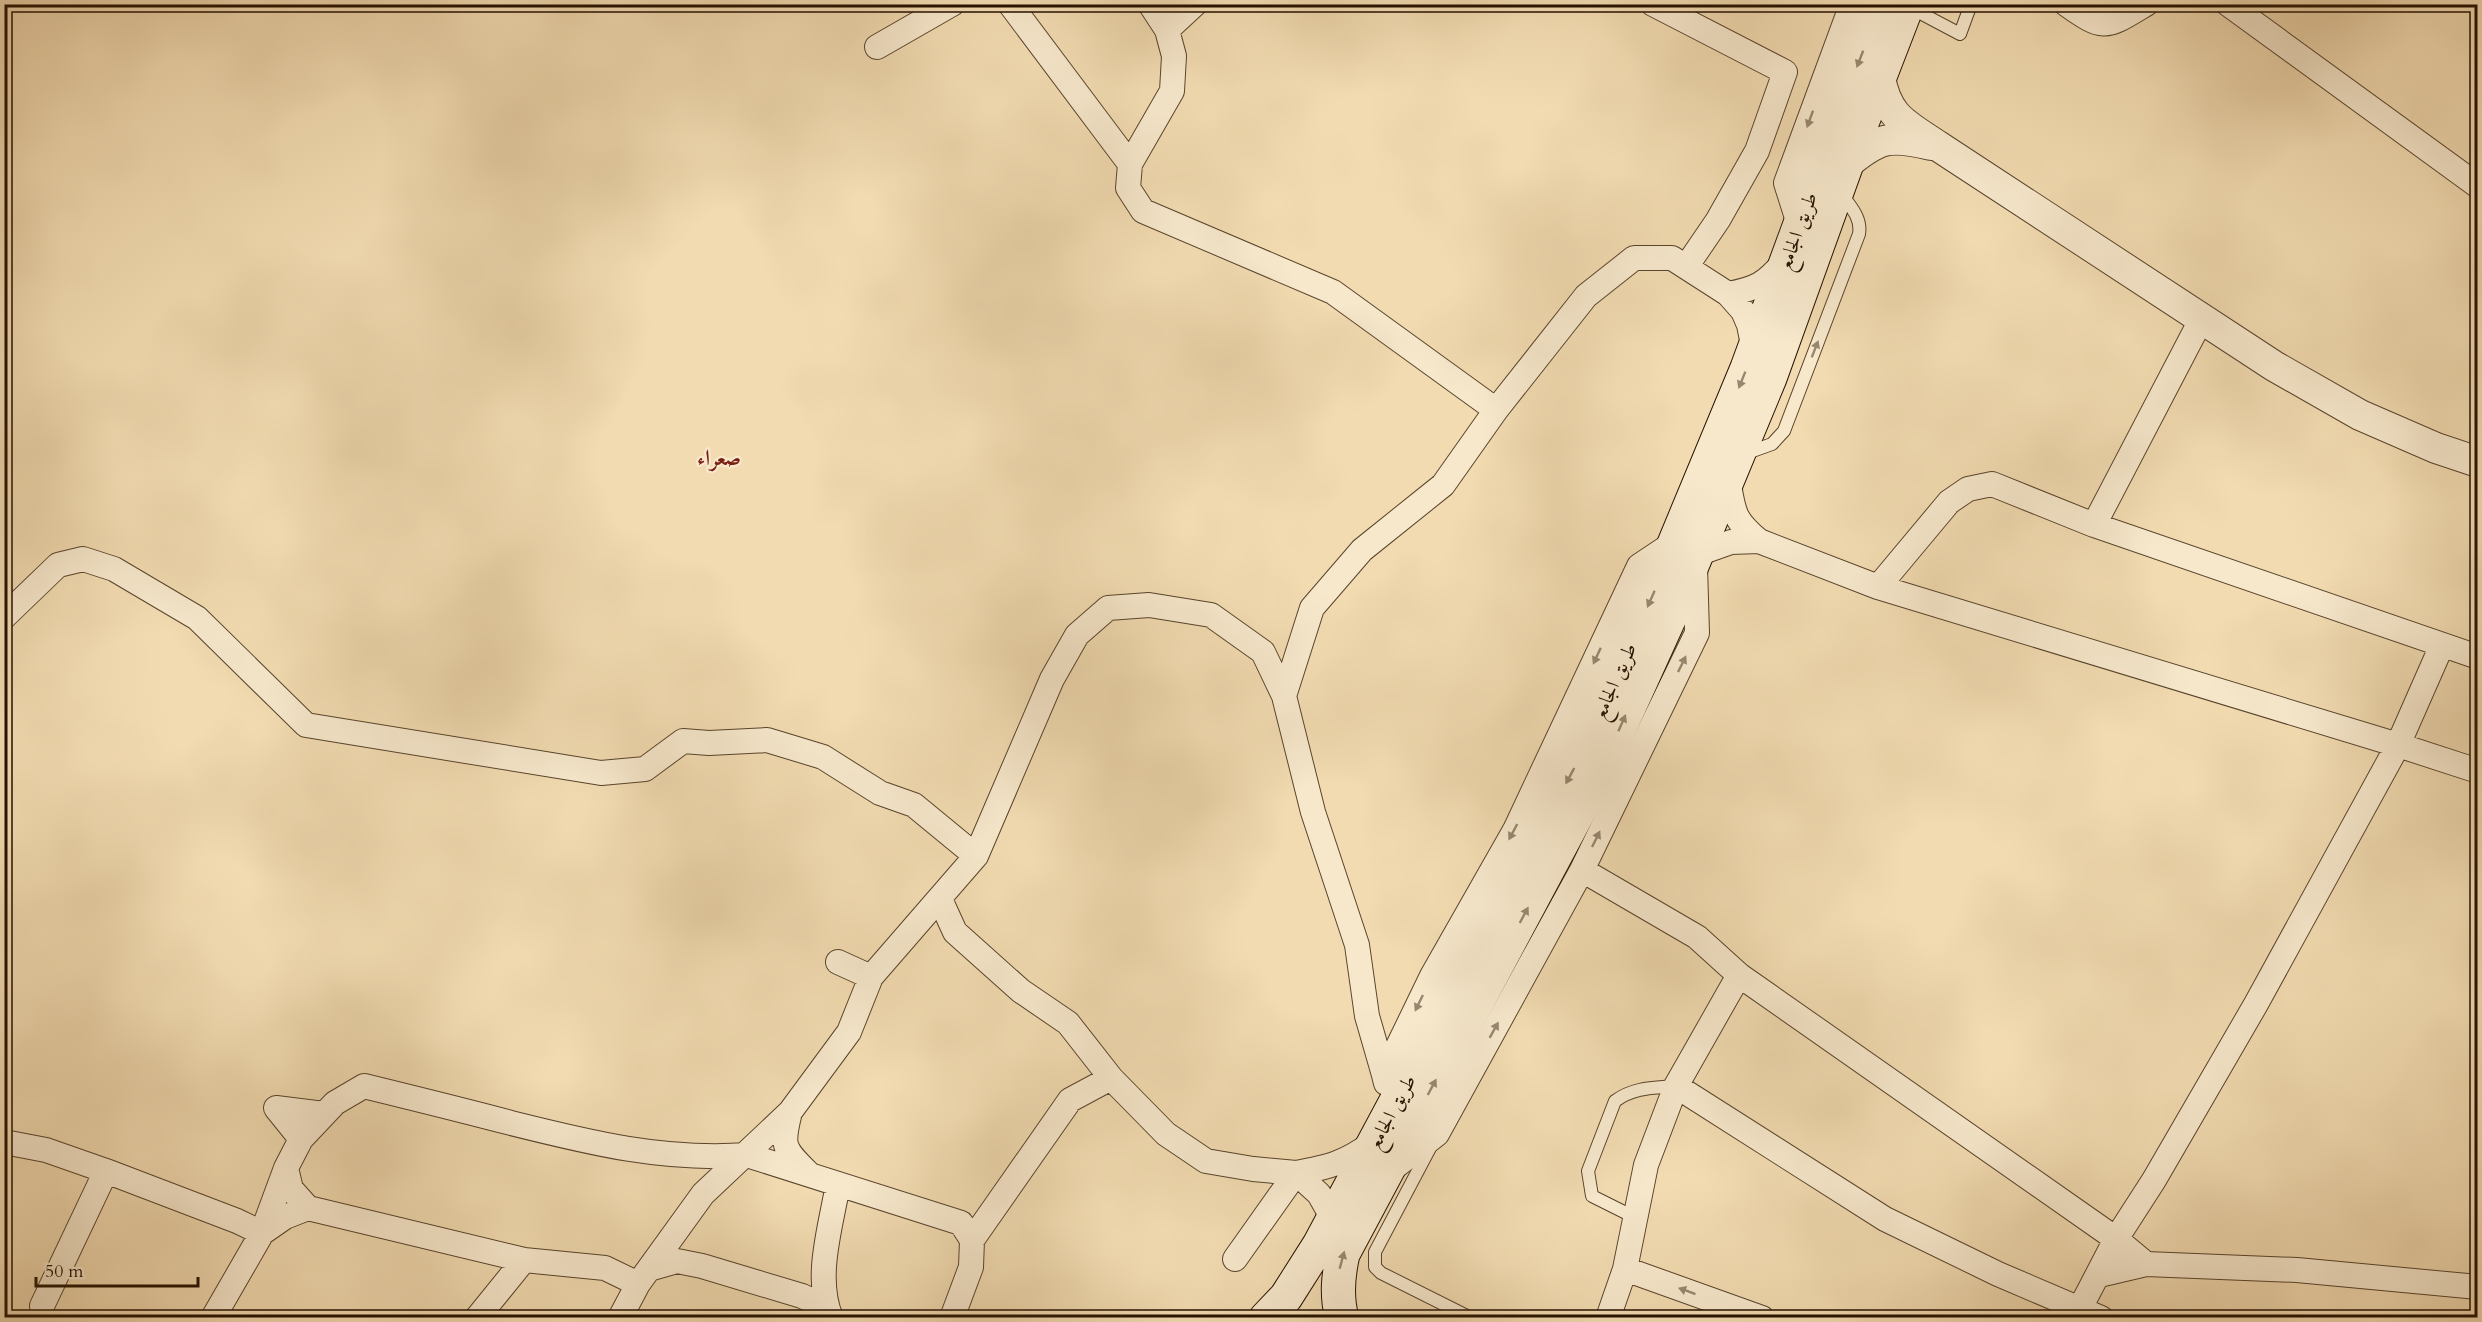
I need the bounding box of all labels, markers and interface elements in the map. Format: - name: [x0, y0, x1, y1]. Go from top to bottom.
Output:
- one-way arrow: [1855, 50, 1864, 68]
- one-way arrow: [1805, 110, 1815, 128]
- street label: طريق الجامع: [1771, 188, 1828, 275]
- one-way arrow: [1811, 340, 1820, 358]
- one-way arrow: [1737, 372, 1747, 390]
- district label: صعراء: [697, 443, 741, 473]
- one-way arrow: [1646, 590, 1655, 608]
- street label: طريق الجامع: [1586, 639, 1647, 725]
- one-way arrow: [1592, 647, 1601, 664]
- one-way arrow: [1676, 655, 1686, 673]
- one-way arrow: [1617, 714, 1627, 732]
- one-way arrow: [1565, 768, 1575, 785]
- one-way arrow: [1509, 823, 1519, 841]
- one-way arrow: [1592, 831, 1601, 848]
- one-way arrow: [1519, 907, 1529, 924]
- one-way arrow: [1415, 994, 1424, 1011]
- one-way arrow: [1489, 1021, 1499, 1038]
- street label: طريق الجامع: [1360, 1070, 1426, 1156]
- one-way arrow: [1427, 1079, 1437, 1096]
- scale bar: [36, 1250, 198, 1288]
- one-way arrow: [1338, 1251, 1347, 1269]
- text: 50 m: [45, 1259, 84, 1284]
- one-way arrow: [1678, 1286, 1696, 1295]

